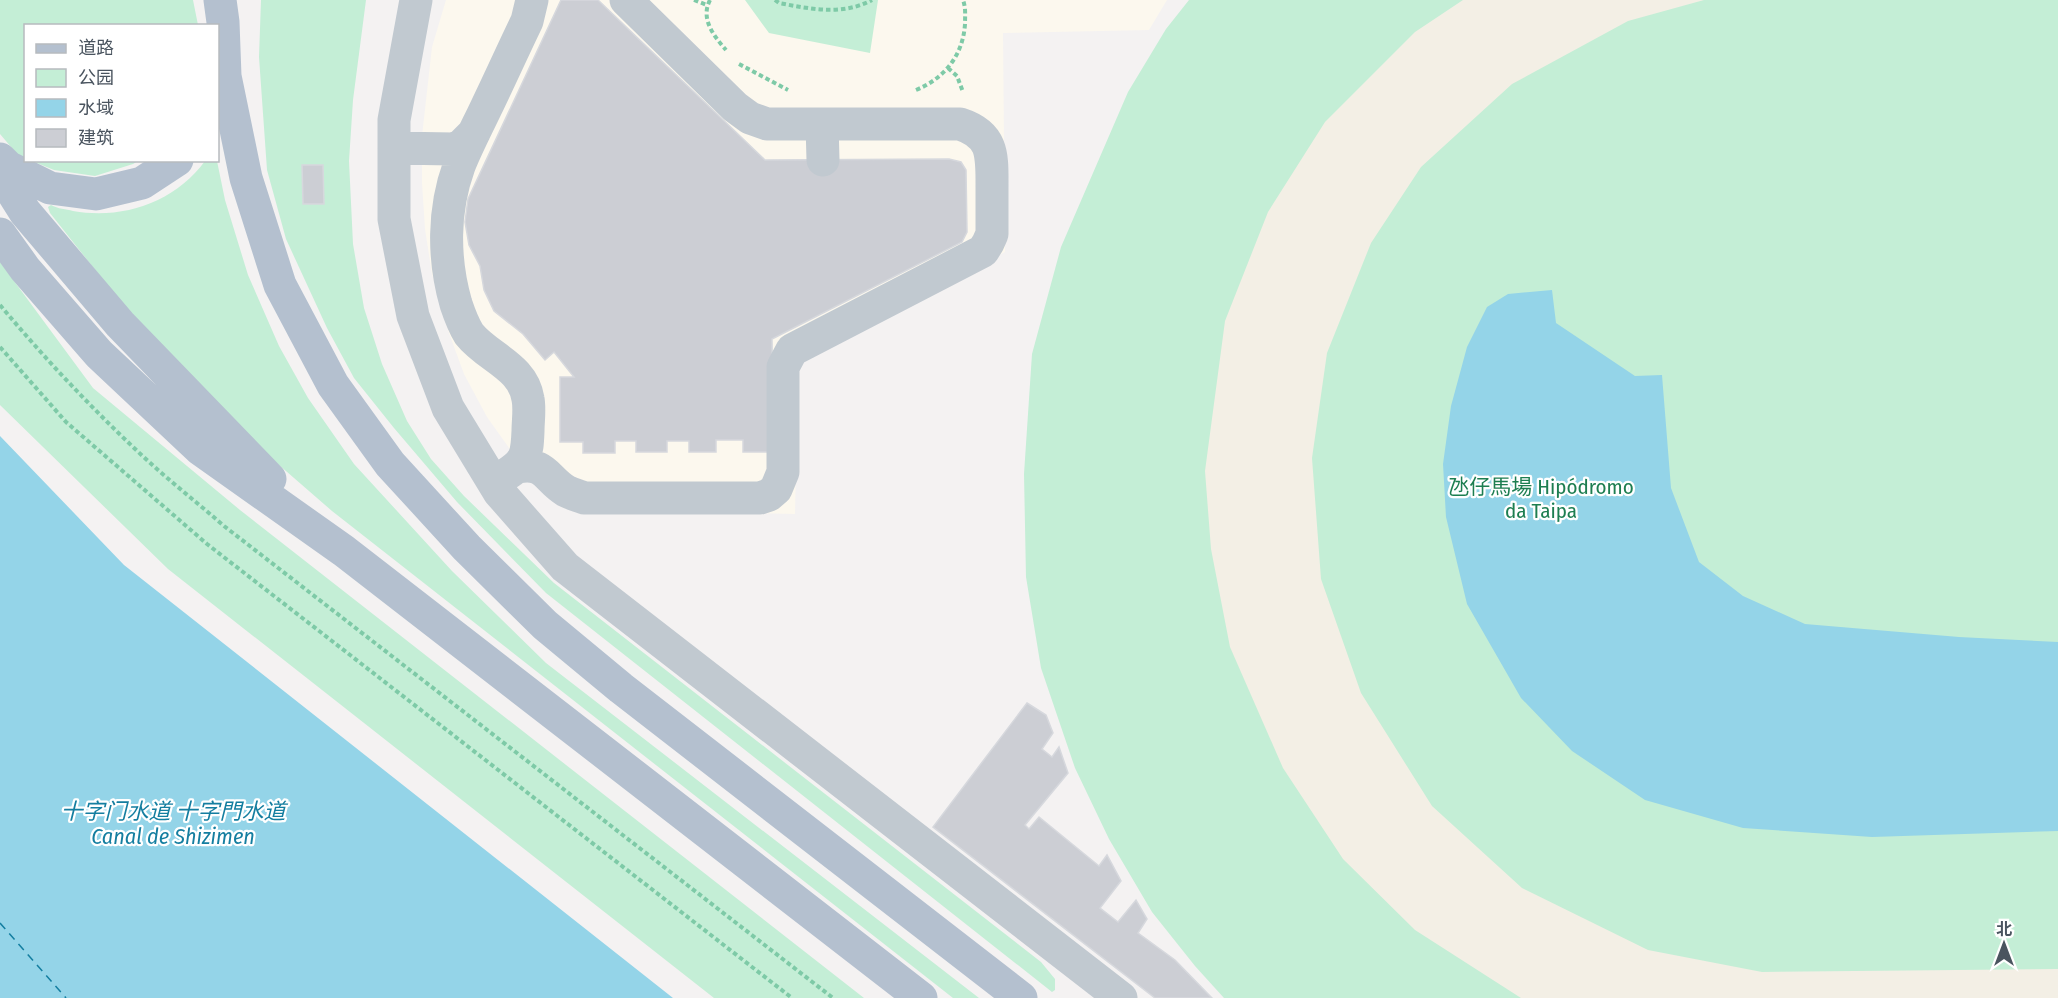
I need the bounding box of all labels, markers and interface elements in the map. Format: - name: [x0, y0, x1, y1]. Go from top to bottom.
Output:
- legend: [24, 24, 219, 162]
- text: 道路: [78, 37, 114, 59]
- text: 公园: [78, 67, 114, 89]
- text: 水域: [78, 97, 114, 119]
- text: 建筑: [78, 127, 114, 149]
- park label: 氹仔馬場 Hipódromo da Taipa: [1448, 474, 1634, 524]
- water label: 十字门水道 十字門水道 Canal de Shizimen: [60, 798, 289, 850]
- north arrow: [1974, 914, 2034, 974]
- text: 北: [1996, 920, 2012, 939]

